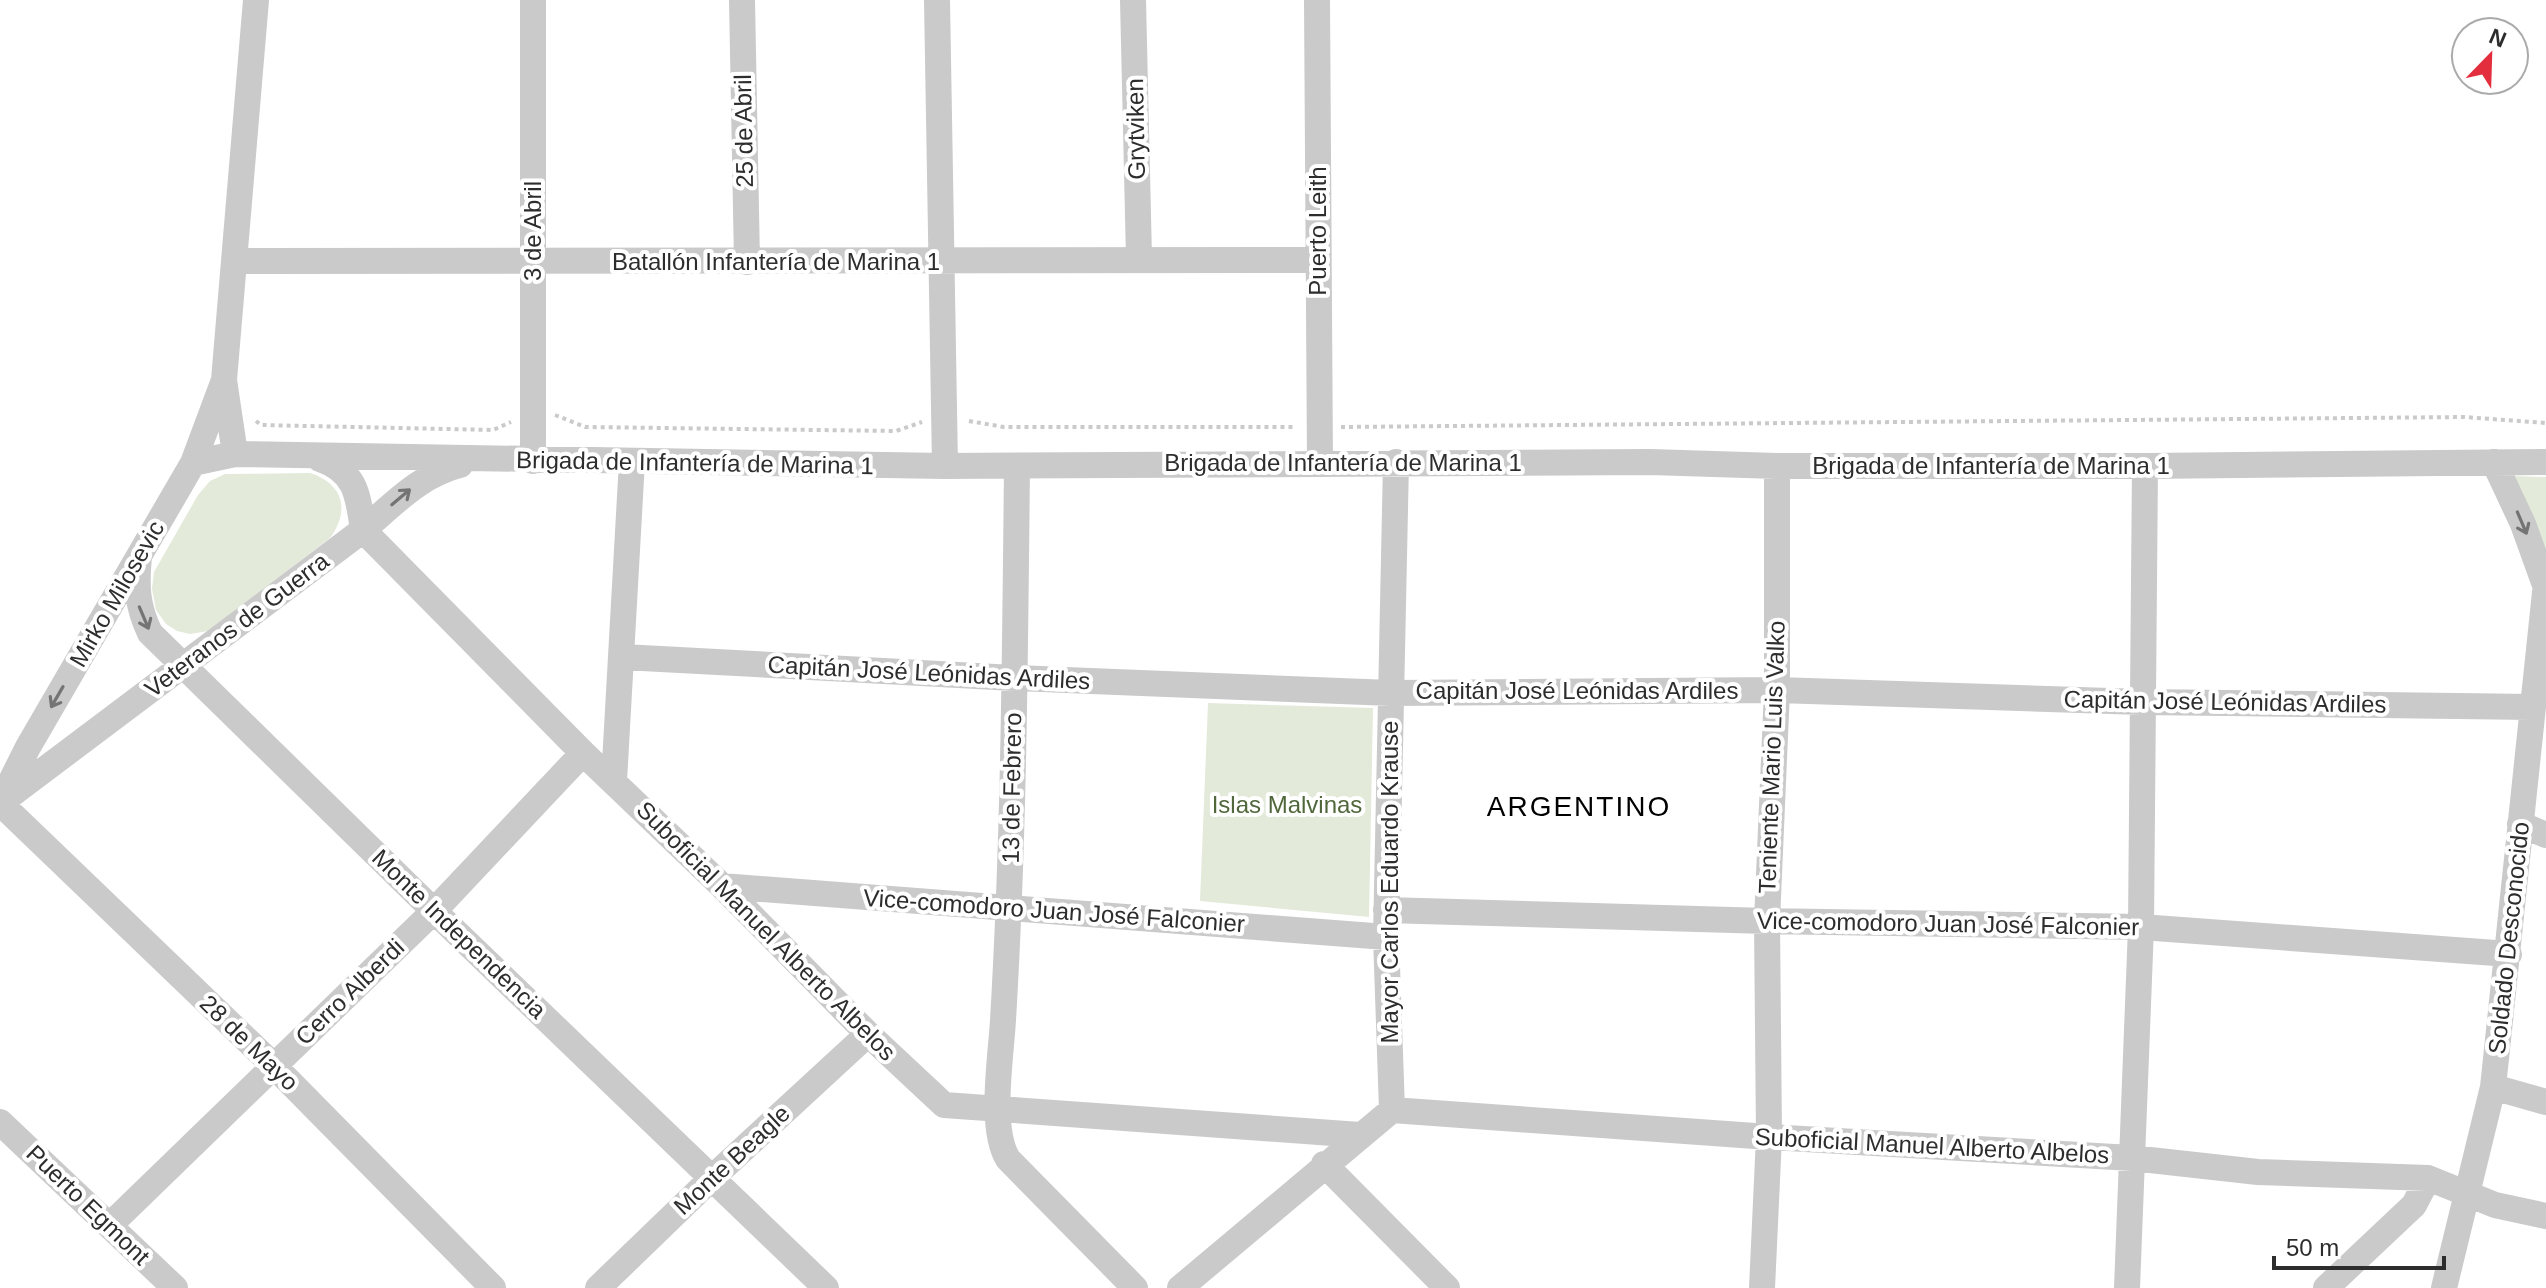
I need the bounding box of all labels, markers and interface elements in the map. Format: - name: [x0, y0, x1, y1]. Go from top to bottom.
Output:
- north arrow: [2450, 16, 2530, 96]
- text: N: [2485, 23, 2510, 53]
- street label: 25 de Abril: [729, 74, 758, 188]
- street label: Grytviken: [1121, 78, 1150, 180]
- street label: Puerto Leith: [1304, 166, 1331, 296]
- street label: 3 de Abril: [519, 181, 546, 281]
- street label: Batallón Infantería de Marina 1: [612, 248, 940, 275]
- street label: Brigada de Infantería de Marina 1: [516, 446, 874, 479]
- street label: Brigada de Infantería de Marina 1: [1164, 449, 1522, 476]
- street label: Brigada de Infantería de Marina 1: [1812, 452, 2170, 479]
- one-way arrow: [390, 489, 411, 507]
- one-way arrow: [2515, 510, 2530, 534]
- street label: Mirko Milosevic: [64, 516, 169, 672]
- street label: Veteranos de Guerra: [140, 546, 334, 702]
- one-way arrow: [138, 605, 153, 630]
- street label: Teniente Mario Luis Valko: [1753, 620, 1790, 894]
- street label: Capitán José Leónidas Ardiles: [767, 651, 1091, 694]
- street label: Capitán José Leónidas Ardiles: [1416, 677, 1738, 704]
- one-way arrow: [49, 685, 65, 708]
- street label: Capitán José Leónidas Ardiles: [2063, 685, 2387, 718]
- street label: 13 de Febrero: [997, 712, 1026, 864]
- street label: Mayor Carlos Eduardo Krause: [1376, 721, 1403, 1043]
- park label: Islas Malvinas: [1212, 791, 1362, 818]
- district label: ARGENTINO: [1487, 791, 1671, 822]
- street label: Suboficial Manuel Alberto Albelos: [631, 796, 901, 1066]
- street label: Soldado Desconocido: [2483, 820, 2534, 1055]
- street label: Monte Independencia: [367, 844, 552, 1024]
- street label: Vice-comodoro Juan José Falconier: [862, 884, 1246, 937]
- street label: Vice-comodoro Juan José Falconier: [1757, 907, 2139, 940]
- street label: Cerro Alberdi: [290, 933, 409, 1050]
- street label: 28 de Mayo: [195, 989, 304, 1096]
- street label: Monte Beagle: [668, 1099, 795, 1220]
- street label: Suboficial Manuel Alberto Albelos: [1754, 1123, 2110, 1168]
- street label: Puerto Egmont: [21, 1139, 156, 1270]
- scale bar: [2274, 1220, 2444, 1270]
- text: 50 m: [2286, 1234, 2339, 1261]

